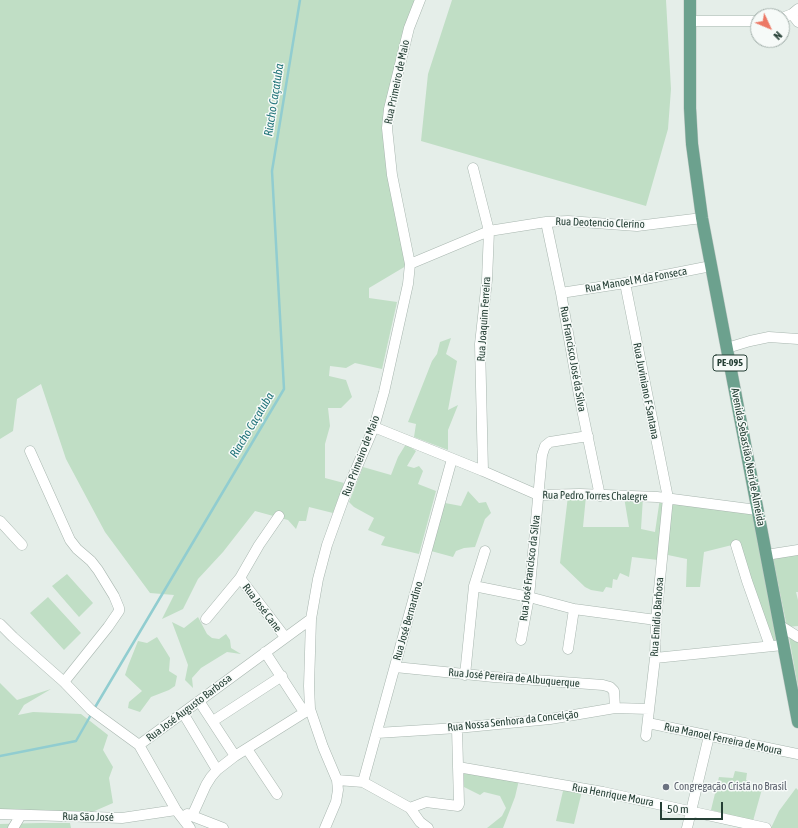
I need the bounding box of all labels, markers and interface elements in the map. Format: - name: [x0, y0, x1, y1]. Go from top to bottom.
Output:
- north arrow: [750, 8, 790, 48]
- text: N: [771, 29, 784, 42]
- street label: Rua Primeiro de Maio: [382, 39, 412, 125]
- water label: Riacho Caçatuba: [261, 63, 287, 137]
- street label: Rua Deotencio Clerino: [555, 215, 645, 231]
- street label: Rua Manoel M da Fonseca: [584, 265, 688, 295]
- street label: Rua Joaquim Ferreira: [474, 276, 494, 362]
- street label: Rua Francisco José da Silva: [557, 305, 589, 413]
- street label: Rua Juviniano F Santana: [630, 342, 662, 440]
- road number: PE-095: [713, 355, 747, 371]
- street label: Avenida Sebastião Neri de Almeida: [728, 387, 768, 527]
- water label: Riacho Caçatuba: [227, 390, 277, 460]
- street label: Rua Primeiro de Maio: [339, 414, 383, 498]
- street label: Rua Pedro Torres Chalegre: [542, 488, 648, 504]
- street label: Rua José Francisco da Silva: [517, 514, 543, 622]
- street label: Rua Emidio Barbosa: [648, 577, 666, 657]
- street label: Rua José Bernardino: [390, 580, 426, 662]
- street label: Rua José Cane: [240, 581, 284, 635]
- street label: Rua José Pereira de Albuquerque: [448, 666, 580, 690]
- street label: Rua José Augusto Barbosa: [144, 671, 234, 745]
- street label: Rua Nossa Senhora da Conceição: [447, 708, 579, 734]
- street label: Rua Manoel Ferreira de Moura: [663, 720, 783, 758]
- place label: Congregação Cristã no Brasil: [674, 780, 787, 794]
- street label: Rua Henrique Moura: [571, 781, 655, 809]
- marker: Congregação Cristã no Brasil: [661, 782, 671, 792]
- scale bar: [662, 794, 725, 820]
- text: 50 m: [667, 802, 689, 816]
- street label: Rua São José: [62, 810, 114, 824]

